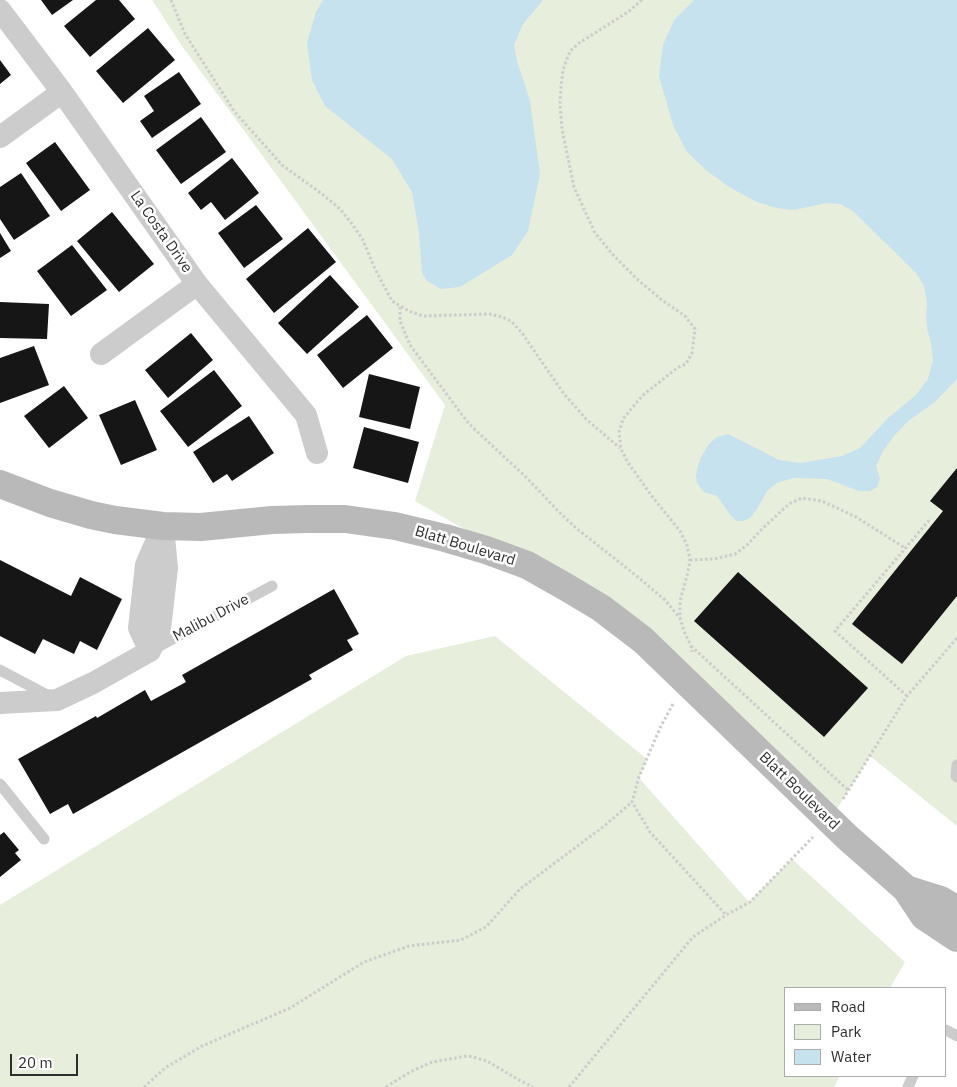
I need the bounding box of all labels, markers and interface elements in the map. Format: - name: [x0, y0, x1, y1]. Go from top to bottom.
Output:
- street label: La Costa Drive: [126, 188, 196, 276]
- street label: Blatt Boulevard: [413, 522, 517, 570]
- street label: Malibu Drive: [170, 590, 252, 646]
- street label: Blatt Boulevard: [755, 748, 843, 834]
- legend: [784, 987, 947, 1077]
- text: Road: [831, 997, 866, 1016]
- text: Park: [831, 1022, 861, 1041]
- scale bar: [12, 1044, 80, 1076]
- text: Water: [831, 1047, 871, 1066]
- text: 20 m: [18, 1053, 53, 1072]

